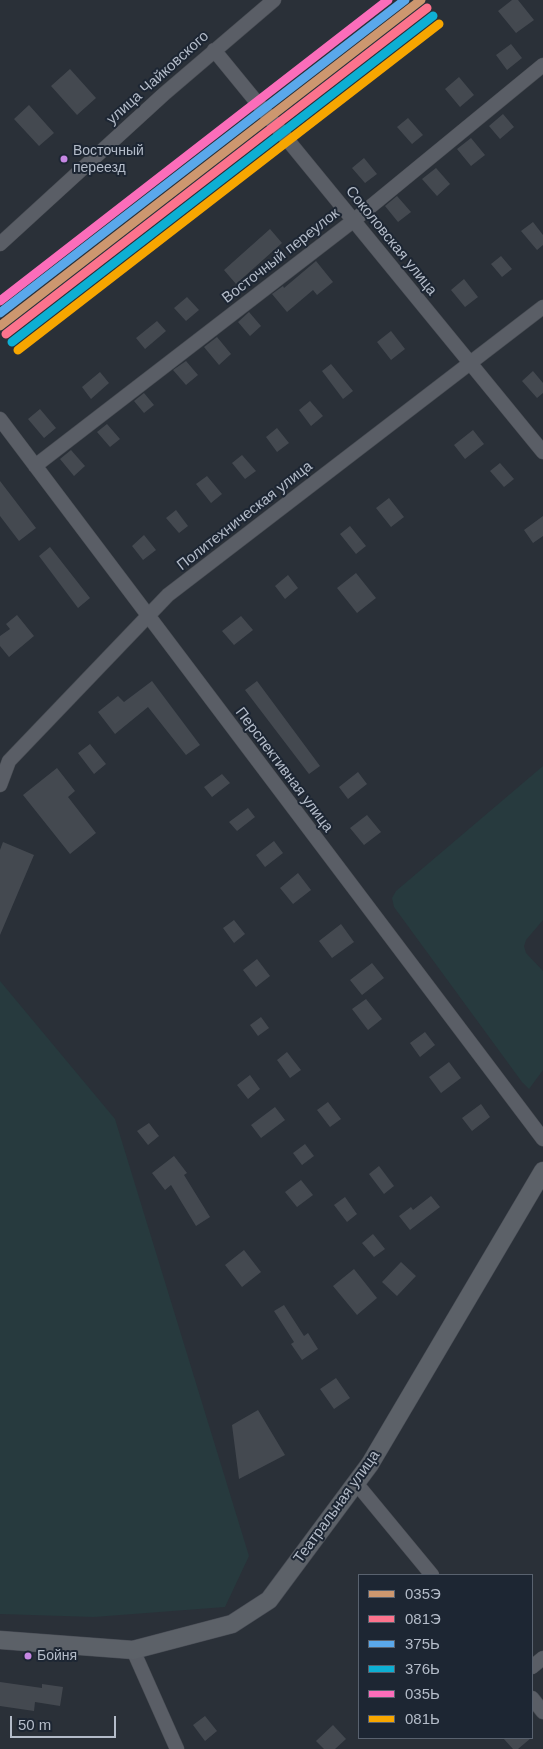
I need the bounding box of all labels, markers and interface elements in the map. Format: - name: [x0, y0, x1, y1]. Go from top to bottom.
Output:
- street label: улица Чайковского: [103, 27, 213, 129]
- place label: Восточный переезд: [73, 143, 144, 176]
- marker: Восточный переезд: [59, 154, 69, 164]
- street label: Соколовская улица: [341, 183, 441, 299]
- street label: Восточный переулок: [219, 205, 343, 307]
- street label: Политехническая улица: [174, 457, 316, 575]
- street label: Перспективная улица: [231, 704, 337, 836]
- street label: Театральная улица: [290, 1447, 384, 1567]
- legend: [358, 1574, 533, 1739]
- text: 035Э: [405, 1585, 441, 1602]
- text: 081Э: [405, 1610, 441, 1627]
- text: 375Ь: [405, 1635, 440, 1652]
- place label: Бойня: [37, 1648, 77, 1664]
- marker: Бойня: [23, 1651, 33, 1661]
- text: 376Ь: [405, 1660, 440, 1677]
- text: 035Ь: [405, 1685, 440, 1702]
- scale bar: [12, 1706, 119, 1738]
- text: 081Ь: [405, 1710, 440, 1727]
- text: 50 m: [18, 1716, 51, 1733]

